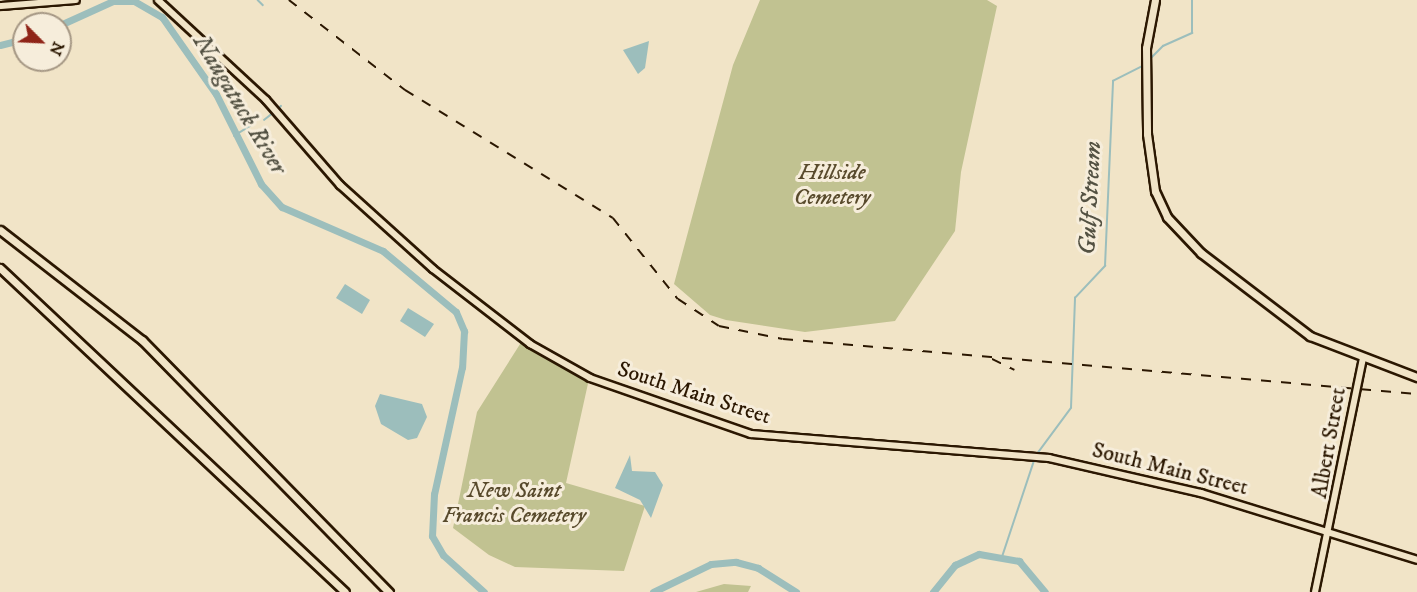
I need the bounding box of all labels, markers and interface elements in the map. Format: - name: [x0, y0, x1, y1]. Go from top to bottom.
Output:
- north arrow: [12, 12, 72, 72]
- water label: Naugatuck River: [186, 30, 292, 180]
- text: N: [45, 38, 68, 59]
- water label: Gulf Stream: [1074, 140, 1108, 256]
- park label: Hillside Cemetery: [794, 159, 870, 210]
- street label: South Main Street: [614, 356, 774, 430]
- street label: Albert Street: [1306, 386, 1352, 500]
- street label: South Main Street: [1089, 437, 1251, 501]
- park label: New Saint Francis Cemetery: [442, 477, 586, 528]

